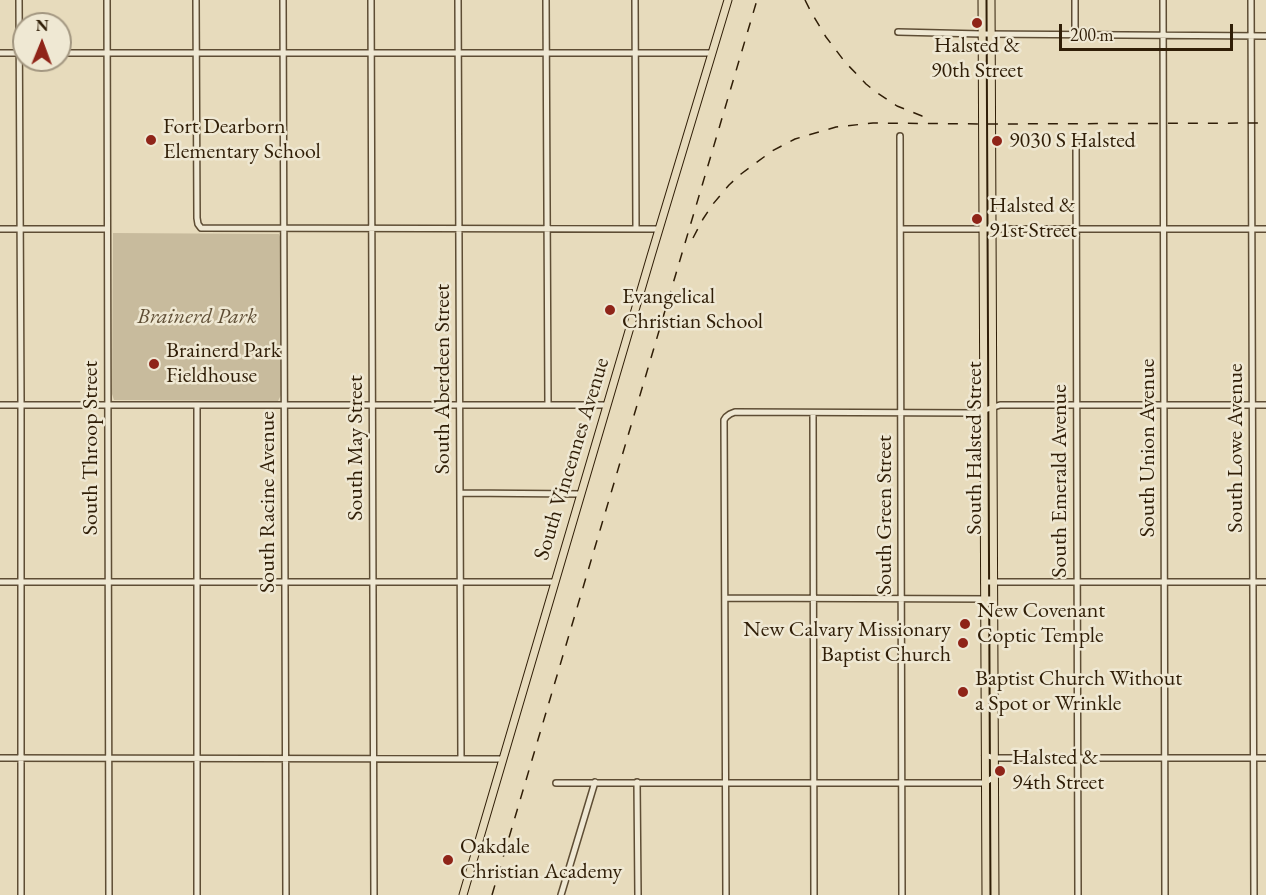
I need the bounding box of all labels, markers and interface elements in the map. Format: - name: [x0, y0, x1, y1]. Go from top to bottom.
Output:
- north arrow: [12, 12, 72, 72]
- scale bar: [1062, 12, 1236, 50]
- text: N: [36, 15, 49, 36]
- marker: Halsted & 90th Street: [970, 16, 984, 30]
- text: 200 m: [1070, 23, 1114, 46]
- place label: Halsted & 90th Street: [931, 33, 1023, 84]
- place label: Fort Dearborn Elementary School: [163, 114, 321, 166]
- place label: 9030 S Halsted: [1009, 128, 1136, 154]
- marker: Fort Dearborn Elementary School: [144, 133, 158, 147]
- marker: 9030 S Halsted: [990, 134, 1004, 148]
- place label: Halsted & 91st Street: [989, 193, 1077, 244]
- marker: Halsted & 91st Street: [970, 212, 984, 226]
- street label: South Aberdeen Street: [430, 284, 456, 474]
- place label: Evangelical Christian School: [622, 284, 763, 336]
- marker: Evangelical Christian School: [603, 303, 617, 317]
- park label: Brainerd Park: [137, 304, 257, 330]
- place label: Brainerd Park Fieldhouse: [166, 338, 281, 390]
- street label: South Vincennes Avenue: [529, 355, 615, 563]
- marker: Brainerd Park Fieldhouse: [147, 357, 161, 371]
- street label: South Union Avenue: [1135, 359, 1161, 537]
- street label: South Throop Street: [78, 361, 104, 535]
- street label: South Halsted Street: [962, 361, 988, 535]
- street label: South Lowe Avenue: [1223, 363, 1249, 533]
- street label: South May Street: [343, 375, 369, 521]
- street label: South Emerald Avenue: [1047, 384, 1073, 578]
- street label: South Racine Avenue: [255, 411, 281, 593]
- street label: South Green Street: [872, 435, 898, 595]
- place label: New Covenant Coptic Temple: [977, 598, 1105, 650]
- place label: New Calvary Missionary Baptist Church: [743, 617, 951, 668]
- marker: New Covenant Coptic Temple: [958, 617, 972, 631]
- marker: New Calvary Missionary Baptist Church: [956, 636, 970, 650]
- place label: Baptist Church Without a Spot or Wrinkle: [975, 666, 1182, 718]
- marker: Baptist Church Without a Spot or Wrinkle: [956, 685, 970, 699]
- place label: Halsted & 94th Street: [1012, 745, 1104, 796]
- marker: Halsted & 94th Street: [993, 764, 1007, 778]
- place label: Oakdale Christian Academy: [460, 834, 622, 885]
- marker: Oakdale Christian Academy: [441, 853, 455, 867]

